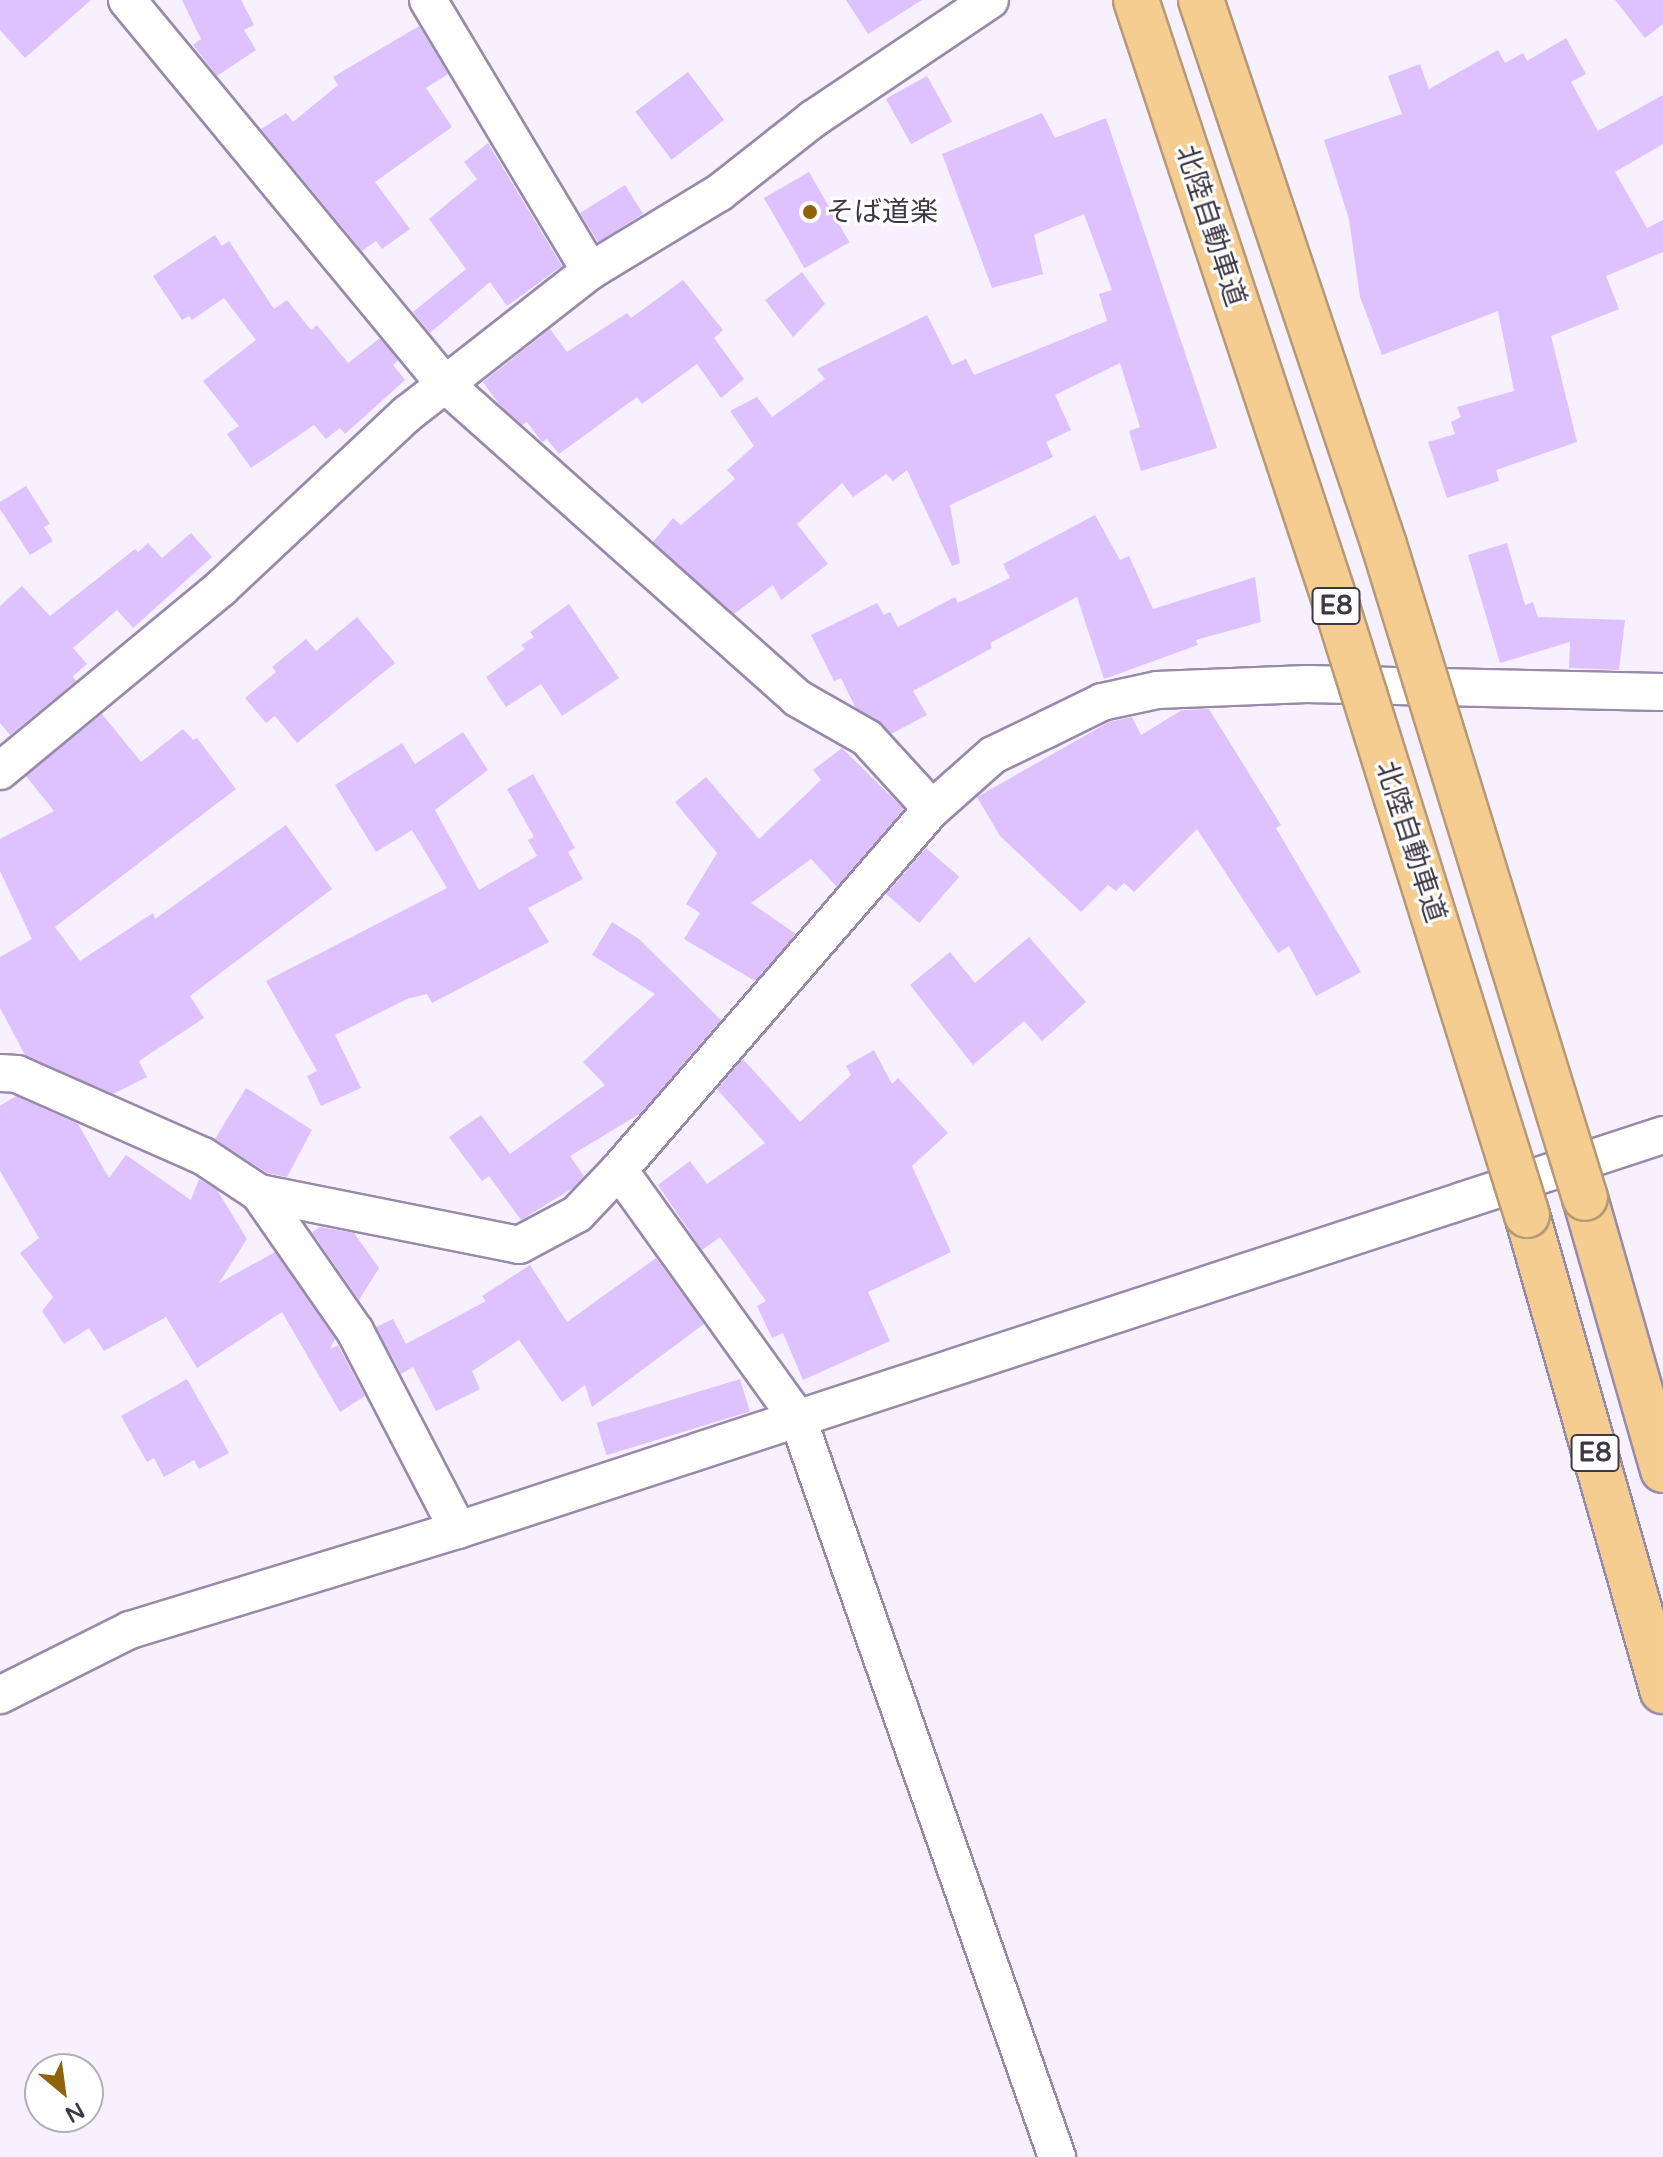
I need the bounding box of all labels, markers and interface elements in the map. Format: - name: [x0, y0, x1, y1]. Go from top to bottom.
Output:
- street label: 北陸自動車道: [1169, 141, 1253, 311]
- place label: そば道楽: [826, 195, 938, 229]
- marker: そば道楽: [801, 203, 819, 221]
- road number: E8: [1310, 584, 1362, 628]
- street label: 北陸自動車道: [1369, 757, 1453, 927]
- road number: E8: [1569, 1431, 1621, 1475]
- north arrow: [24, 2053, 104, 2133]
- text: N: [61, 2097, 89, 2128]

